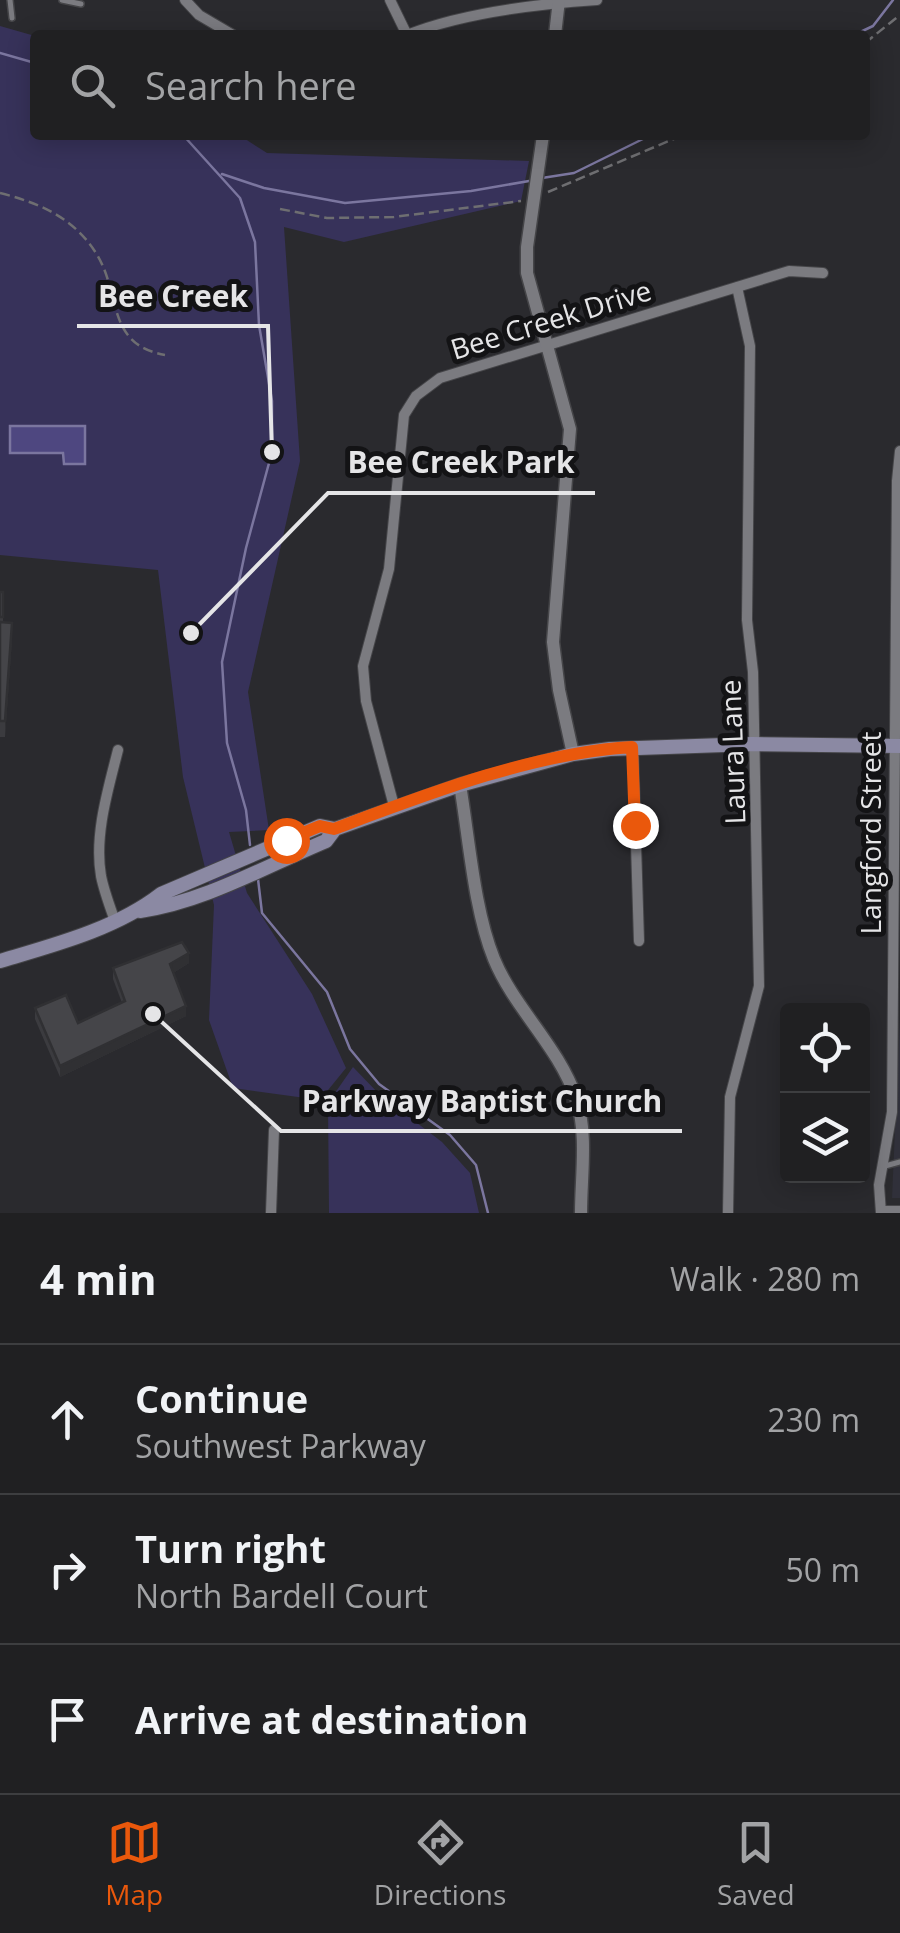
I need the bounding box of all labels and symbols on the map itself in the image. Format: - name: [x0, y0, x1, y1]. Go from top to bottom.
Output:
- callout: Bee Creek: [77, 266, 268, 326]
- street label: Bee Creek Drive: [446, 270, 656, 368]
- text: Bee Creek: [98, 275, 248, 316]
- callout: Bee Creek Park: [328, 433, 595, 493]
- text: Bee Creek Park: [347, 441, 575, 482]
- street label: Laura Lane: [710, 679, 754, 825]
- street label: Langford Street: [851, 732, 889, 934]
- route end: [613, 803, 659, 849]
- route start: [264, 818, 310, 864]
- callout: Parkway Baptist Church: [281, 1071, 682, 1131]
- text: Parkway Baptist Church: [302, 1080, 662, 1121]

